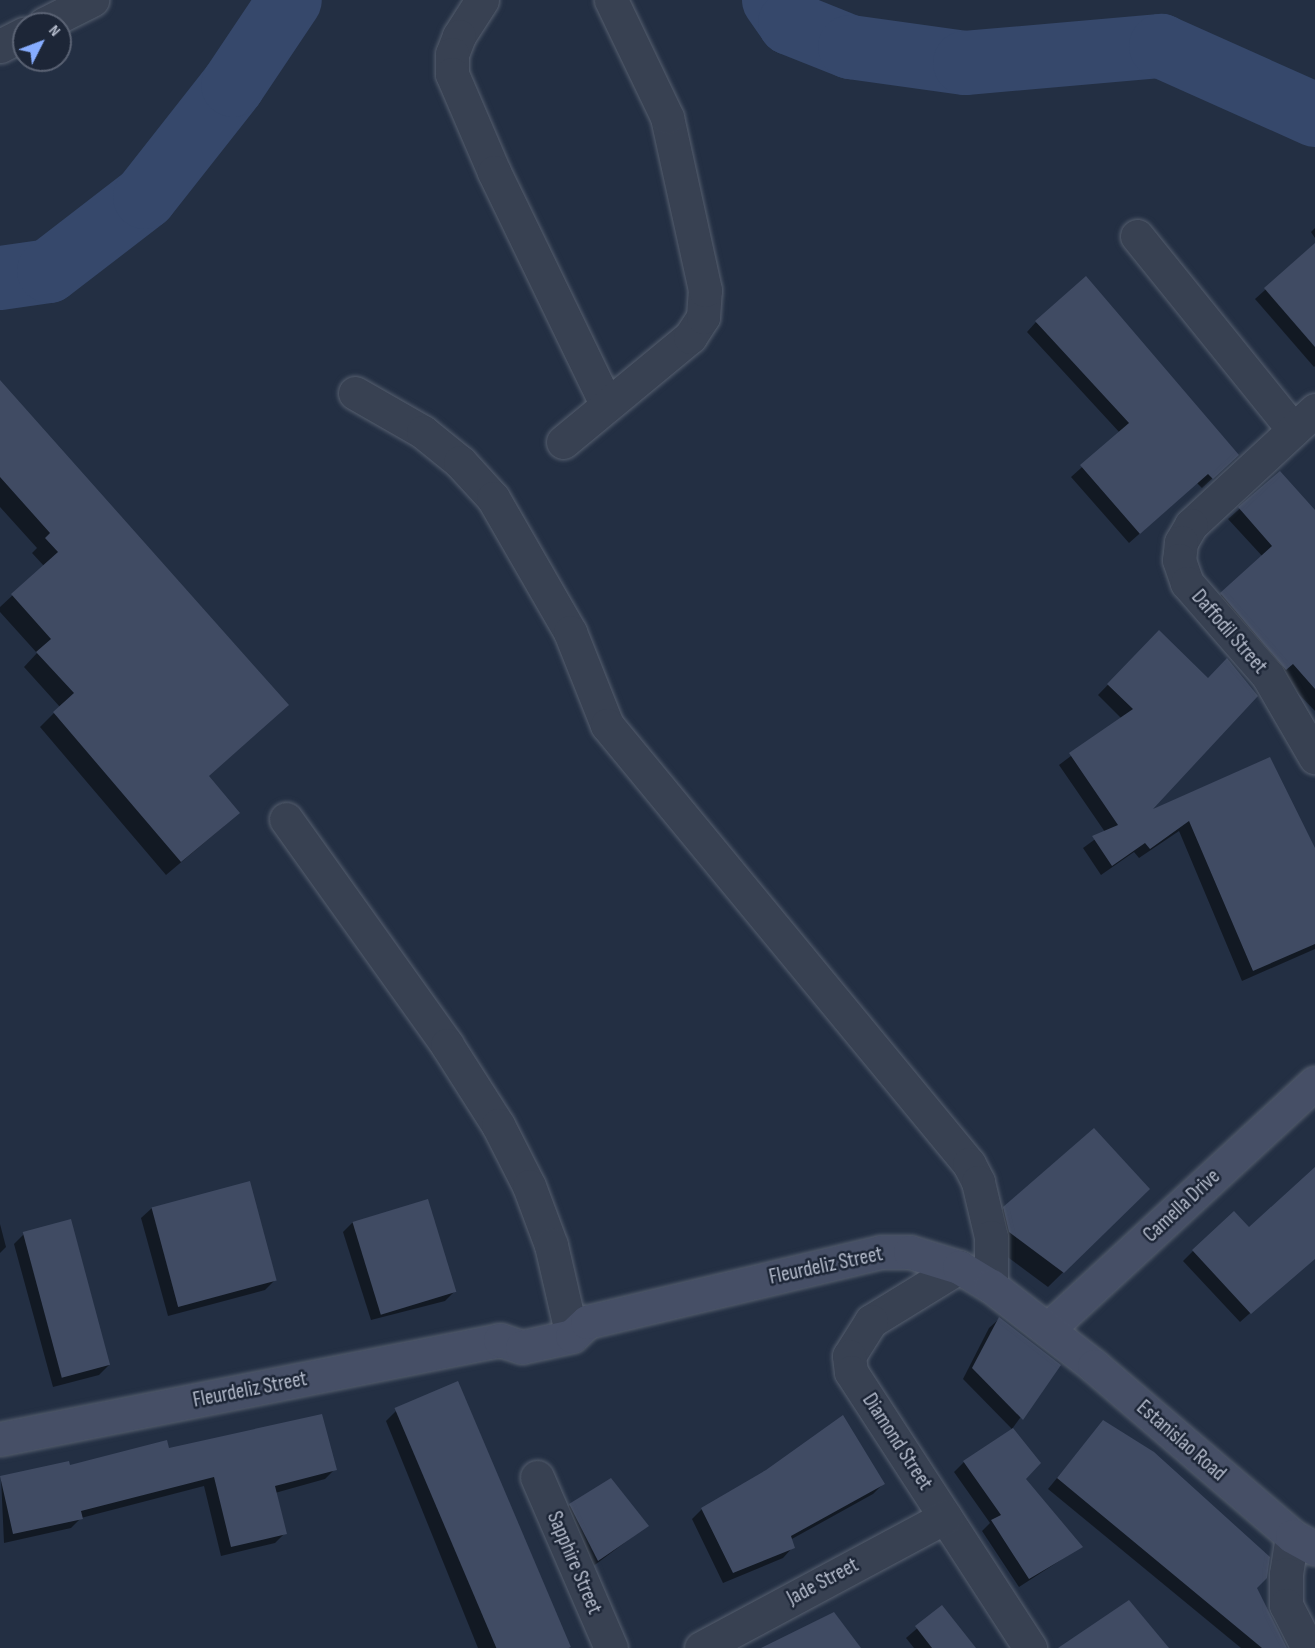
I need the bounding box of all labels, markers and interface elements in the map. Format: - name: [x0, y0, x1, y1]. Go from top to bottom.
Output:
- north arrow: [12, 12, 72, 72]
- text: N: [44, 21, 64, 40]
- street label: Daffodil Street: [1186, 585, 1272, 679]
- street label: Camella Drive: [1138, 1164, 1226, 1248]
- street label: Fleurdeliz Street: [767, 1242, 885, 1290]
- street label: Fleurdeliz Street: [191, 1367, 309, 1413]
- street label: Diamond Street: [857, 1389, 937, 1495]
- street label: Estanislao Road: [1131, 1395, 1231, 1487]
- street label: Sapphire Street: [541, 1508, 607, 1618]
- street label: Jade Street: [783, 1553, 863, 1611]

